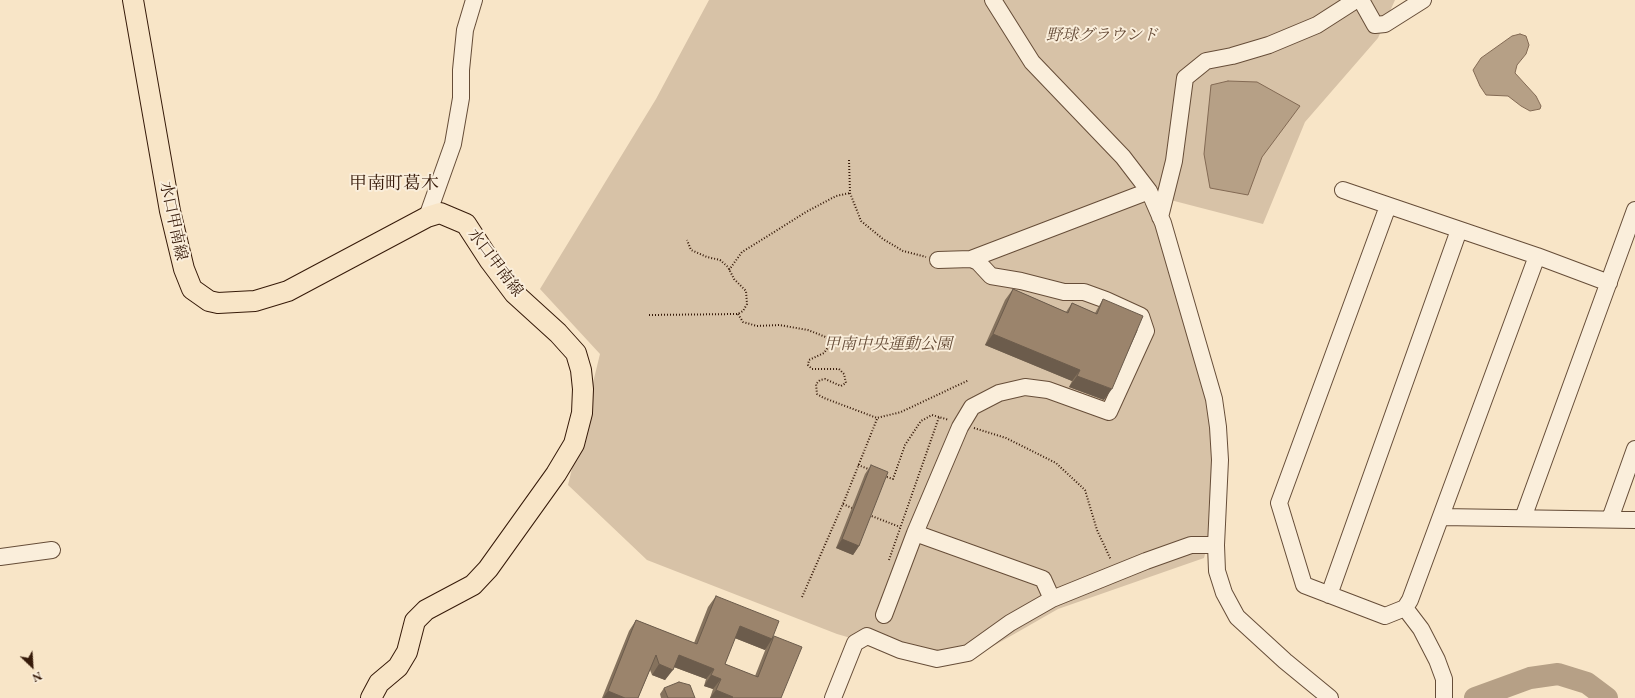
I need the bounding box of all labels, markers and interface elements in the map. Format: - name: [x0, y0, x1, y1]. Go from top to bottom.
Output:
- park label: 野球グラウンド: [1046, 26, 1158, 46]
- district label: 甲南町葛木: [349, 173, 439, 195]
- street label: 水口甲南線: [155, 180, 191, 262]
- street label: 水口甲南線: [463, 225, 527, 301]
- park label: 甲南中央運動公園: [824, 335, 952, 355]
- north arrow: [12, 646, 52, 686]
- text: N: [30, 669, 44, 685]

